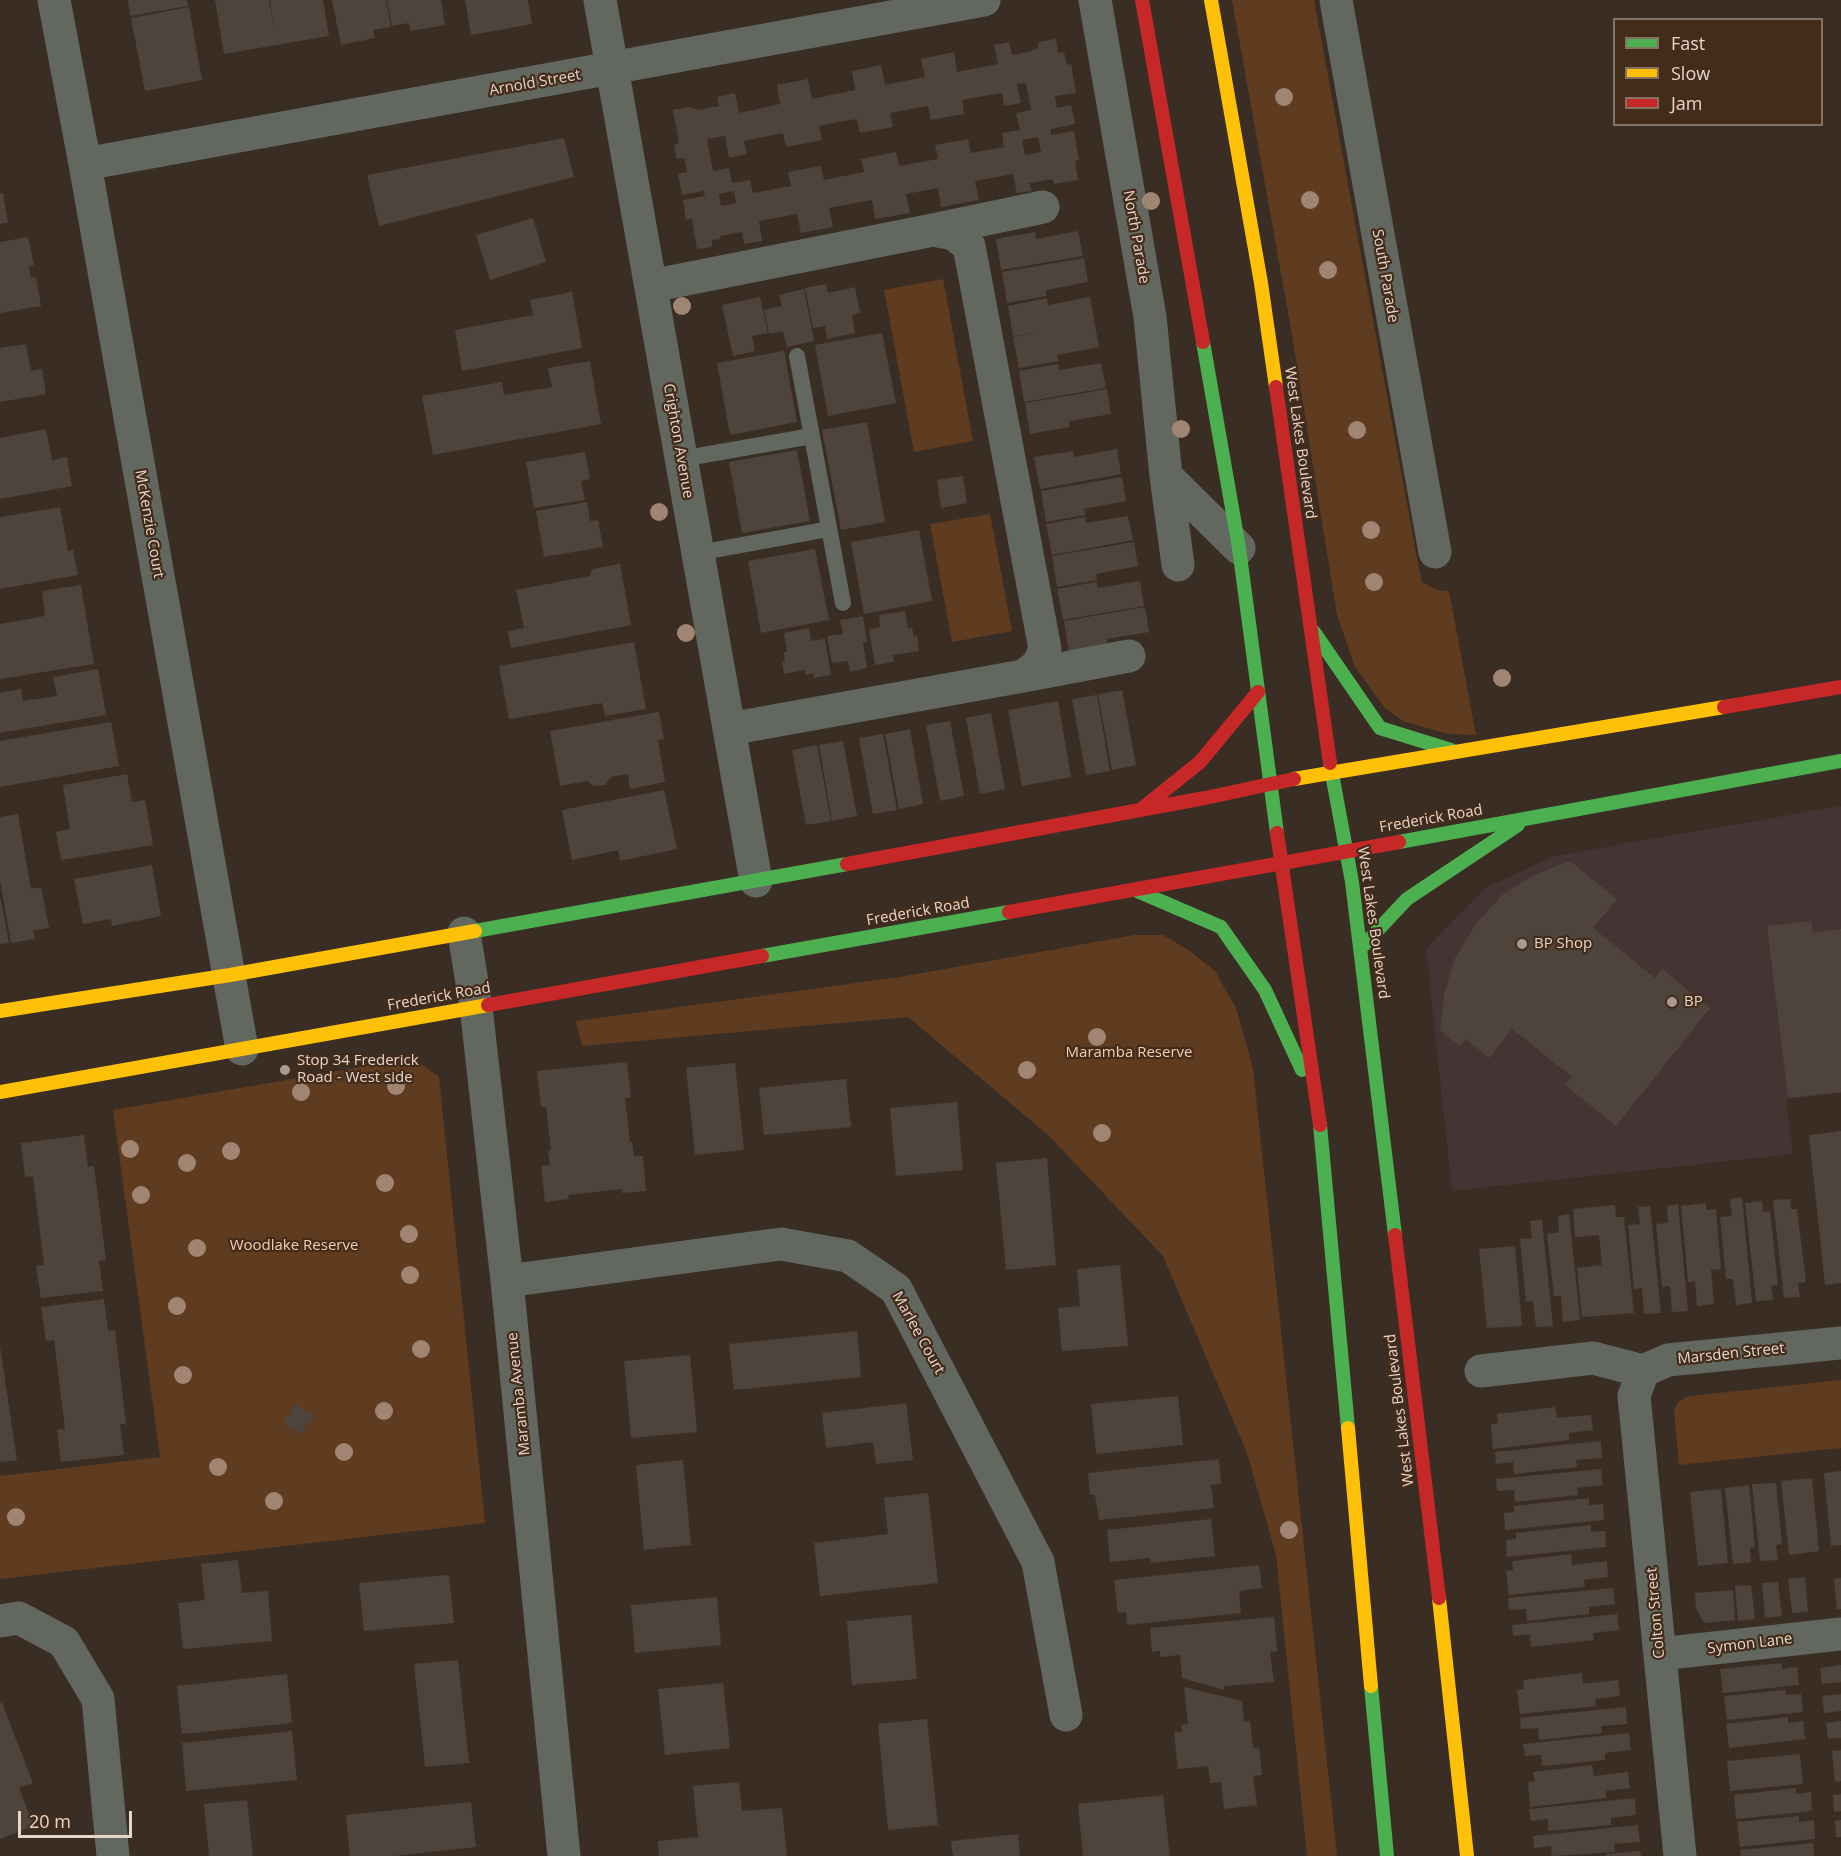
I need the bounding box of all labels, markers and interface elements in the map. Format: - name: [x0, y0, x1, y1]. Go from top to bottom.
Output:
- legend: [1613, 18, 1823, 126]
- text: Fast: [1671, 31, 1705, 55]
- text: Slow: [1671, 61, 1710, 85]
- street label: Arnold Street: [488, 66, 582, 100]
- text: Jam: [1671, 91, 1703, 115]
- street label: North Parade: [1119, 189, 1153, 285]
- street label: South Parade: [1368, 228, 1402, 324]
- street label: West Lakes Boulevard: [1280, 366, 1320, 520]
- street label: Crighton Avenue: [659, 382, 697, 500]
- street label: McKenzie Court: [131, 468, 167, 580]
- street label: Frederick Road: [1378, 801, 1484, 837]
- street label: West Lakes Boulevard: [1353, 846, 1393, 1000]
- street label: Frederick Road: [865, 894, 971, 930]
- place label: BP Shop: [1534, 935, 1592, 953]
- marker: BP Shop: [1515, 937, 1529, 951]
- street label: Frederick Road: [386, 979, 492, 1015]
- place label: BP: [1684, 993, 1703, 1011]
- marker: BP: [1665, 995, 1679, 1009]
- park label: Maramba Reserve: [1066, 1044, 1192, 1062]
- place label: Stop 34 Frederick Road - West side: [297, 1052, 419, 1087]
- marker: Stop 34 Frederick Road - West side: [278, 1063, 292, 1077]
- park label: Woodlake Reserve: [230, 1237, 358, 1255]
- street label: Marlee Court: [888, 1289, 948, 1377]
- street label: Maramba Avenue: [504, 1331, 534, 1457]
- street label: West Lakes Boulevard: [1382, 1333, 1418, 1487]
- street label: Marsden Street: [1677, 1339, 1785, 1369]
- street label: Colton Street: [1643, 1567, 1669, 1659]
- street label: Symon Lane: [1706, 1630, 1794, 1658]
- scale bar: [21, 1799, 135, 1837]
- text: 20 m: [29, 1809, 71, 1833]

